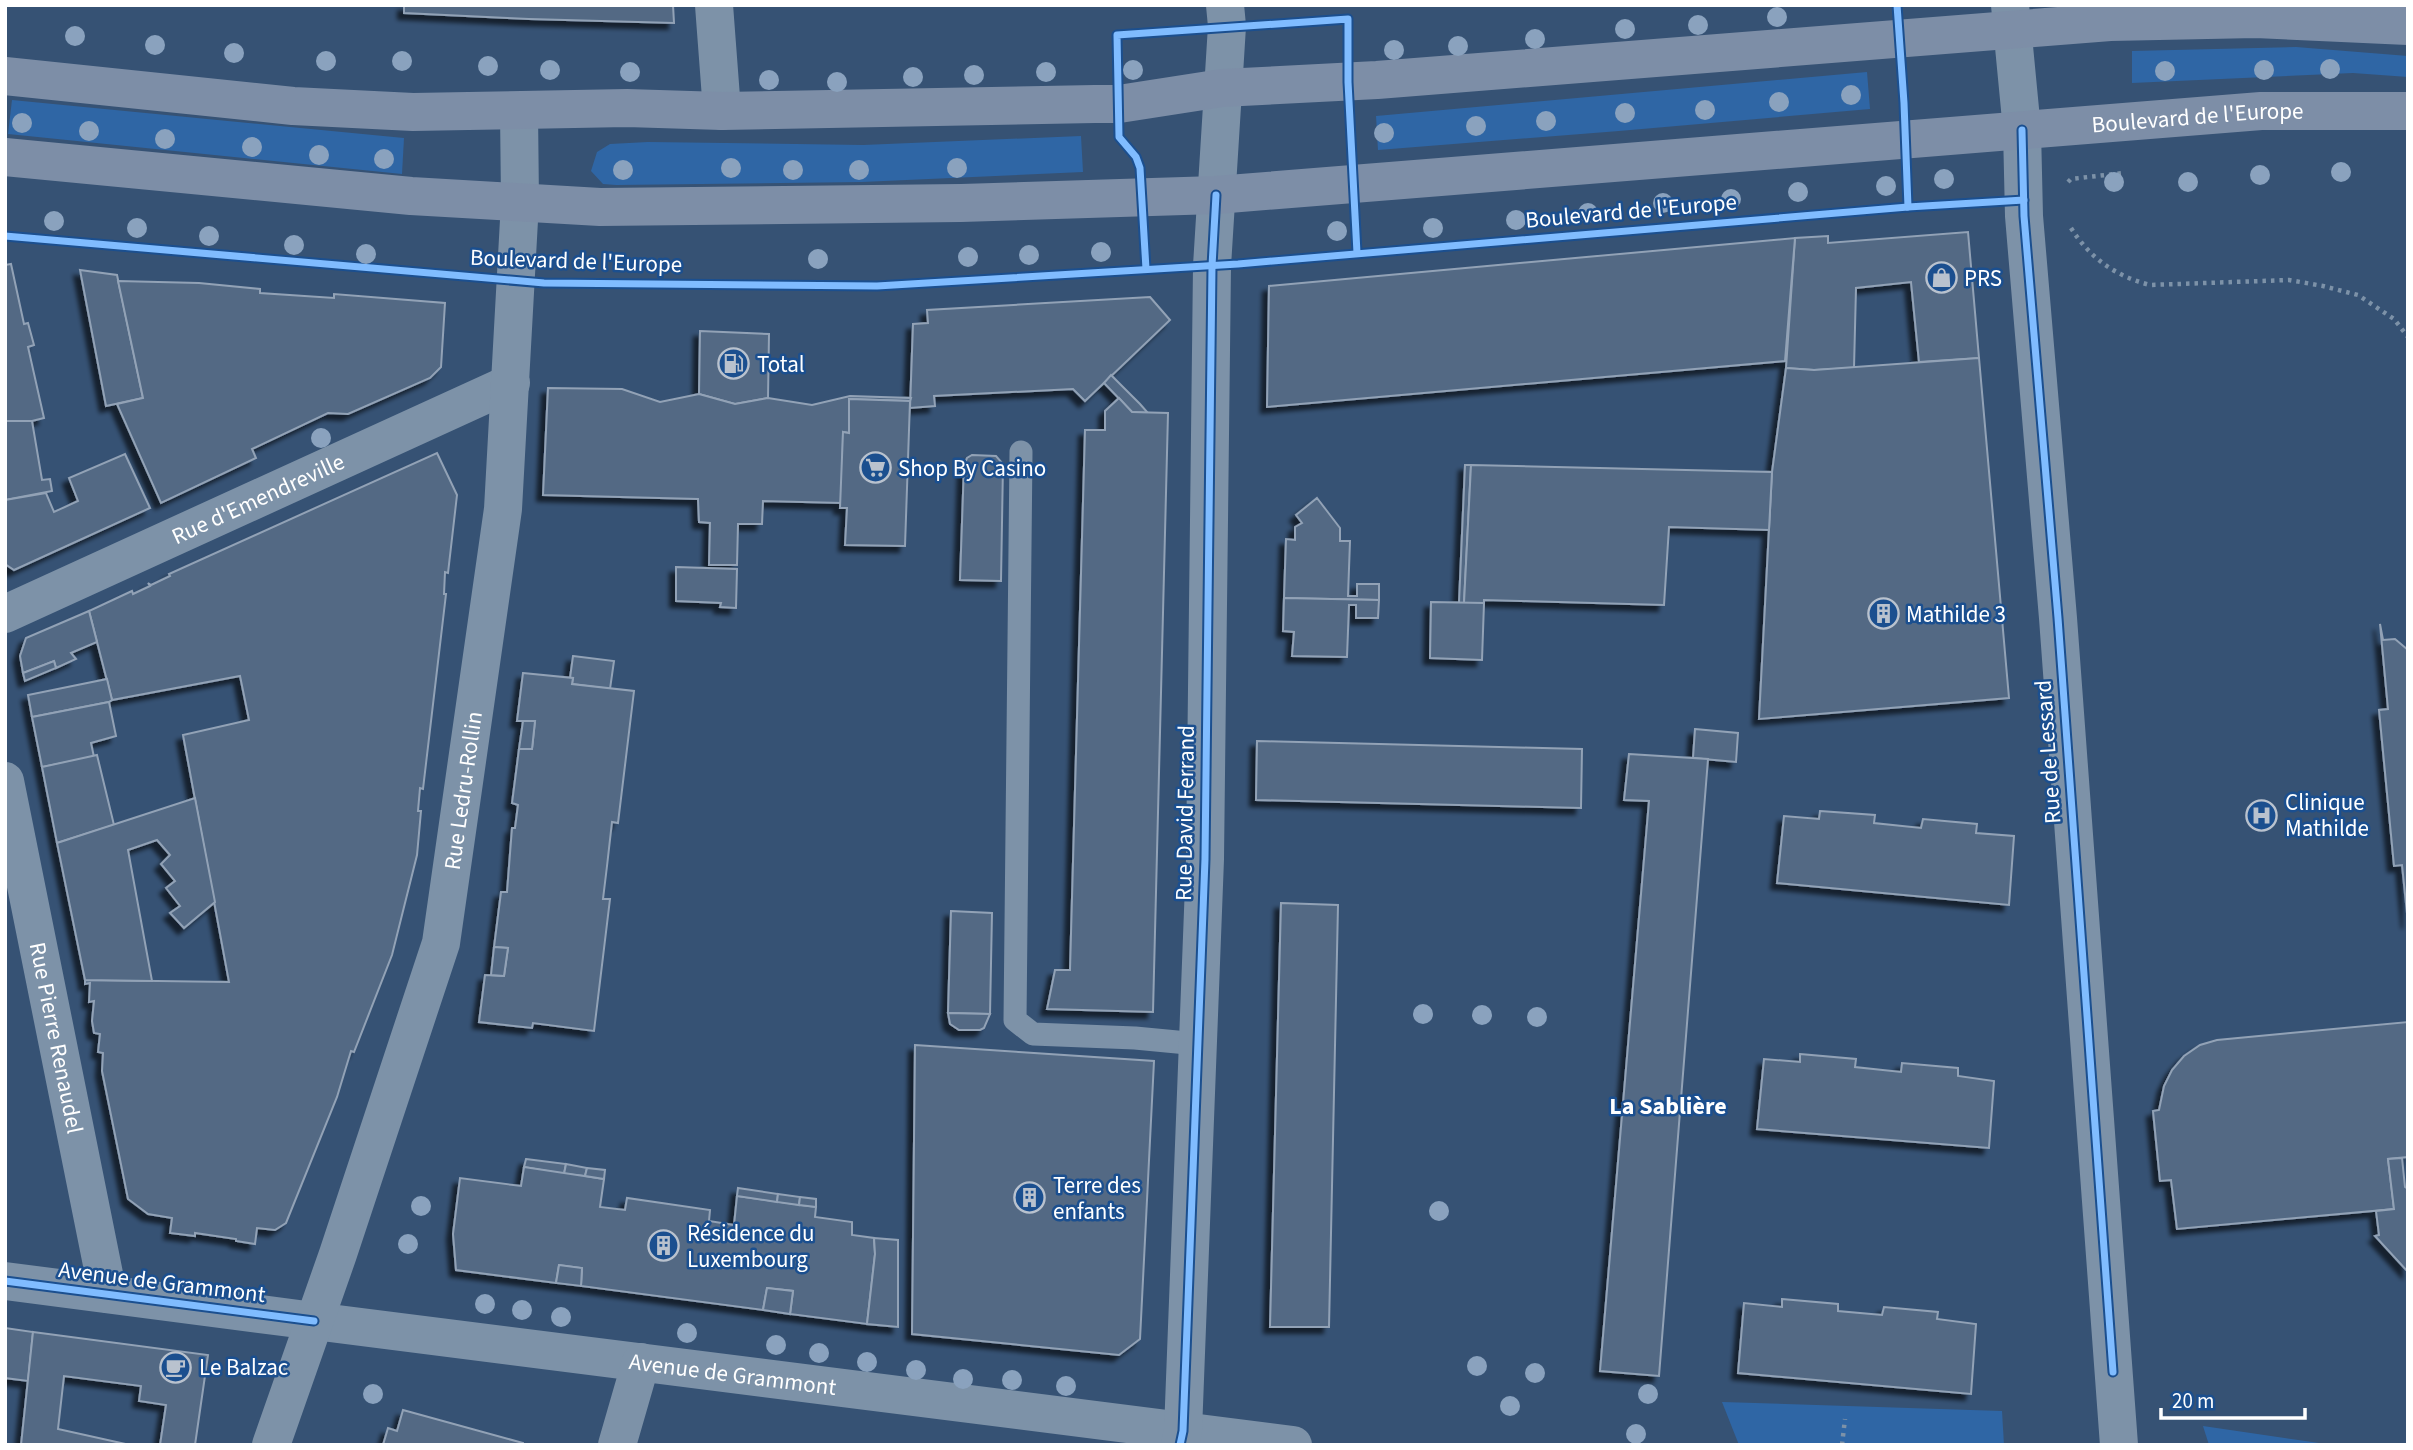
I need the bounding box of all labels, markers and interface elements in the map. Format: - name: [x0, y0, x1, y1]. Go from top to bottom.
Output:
- street label: Boulevard de l'Europe: [2090, 95, 2303, 141]
- street label: Boulevard de l'Europe: [1524, 185, 1738, 237]
- street label: Boulevard de l'Europe: [469, 241, 683, 281]
- shop icon: PRS: [1924, 261, 1958, 295]
- place label: PRS: [1964, 262, 2002, 295]
- fuel station icon: Total: [717, 347, 751, 381]
- place label: Total: [757, 348, 805, 381]
- street label: Rue d'Emendreville: [166, 445, 350, 552]
- supermarket icon: Shop By Casino: [858, 451, 892, 485]
- place label: Shop By Casino: [898, 452, 1046, 485]
- building icon: Mathilde 3: [1866, 597, 1900, 631]
- place label: Mathilde 3: [1906, 598, 2006, 631]
- street label: Rue de Lessard: [2027, 679, 2069, 825]
- street label: Rue Ledru-Rollin: [435, 709, 490, 872]
- street label: Rue David Ferrand: [1167, 725, 1203, 901]
- place label: Clinique Mathilde: [2285, 786, 2369, 845]
- hospital icon: Clinique Mathilde: [2245, 798, 2279, 832]
- street label: Rue Pierre Renaudel: [21, 939, 92, 1137]
- district label: La Sablière: [1609, 1089, 1727, 1124]
- place label: Terre des enfants: [1053, 1169, 1141, 1228]
- building icon: Terre des enfants: [1013, 1181, 1047, 1215]
- place label: Résidence du Luxembourg: [687, 1217, 815, 1276]
- building icon: Résidence du Luxembourg: [647, 1229, 681, 1263]
- street label: Avenue de Grammont: [57, 1253, 268, 1311]
- street label: Avenue de Grammont: [627, 1345, 838, 1404]
- cafe icon: Le Balzac: [159, 1350, 193, 1384]
- place label: Le Balzac: [199, 1351, 288, 1384]
- scale bar: [2161, 1376, 2304, 1420]
- text: 20 m: [2172, 1386, 2214, 1416]

